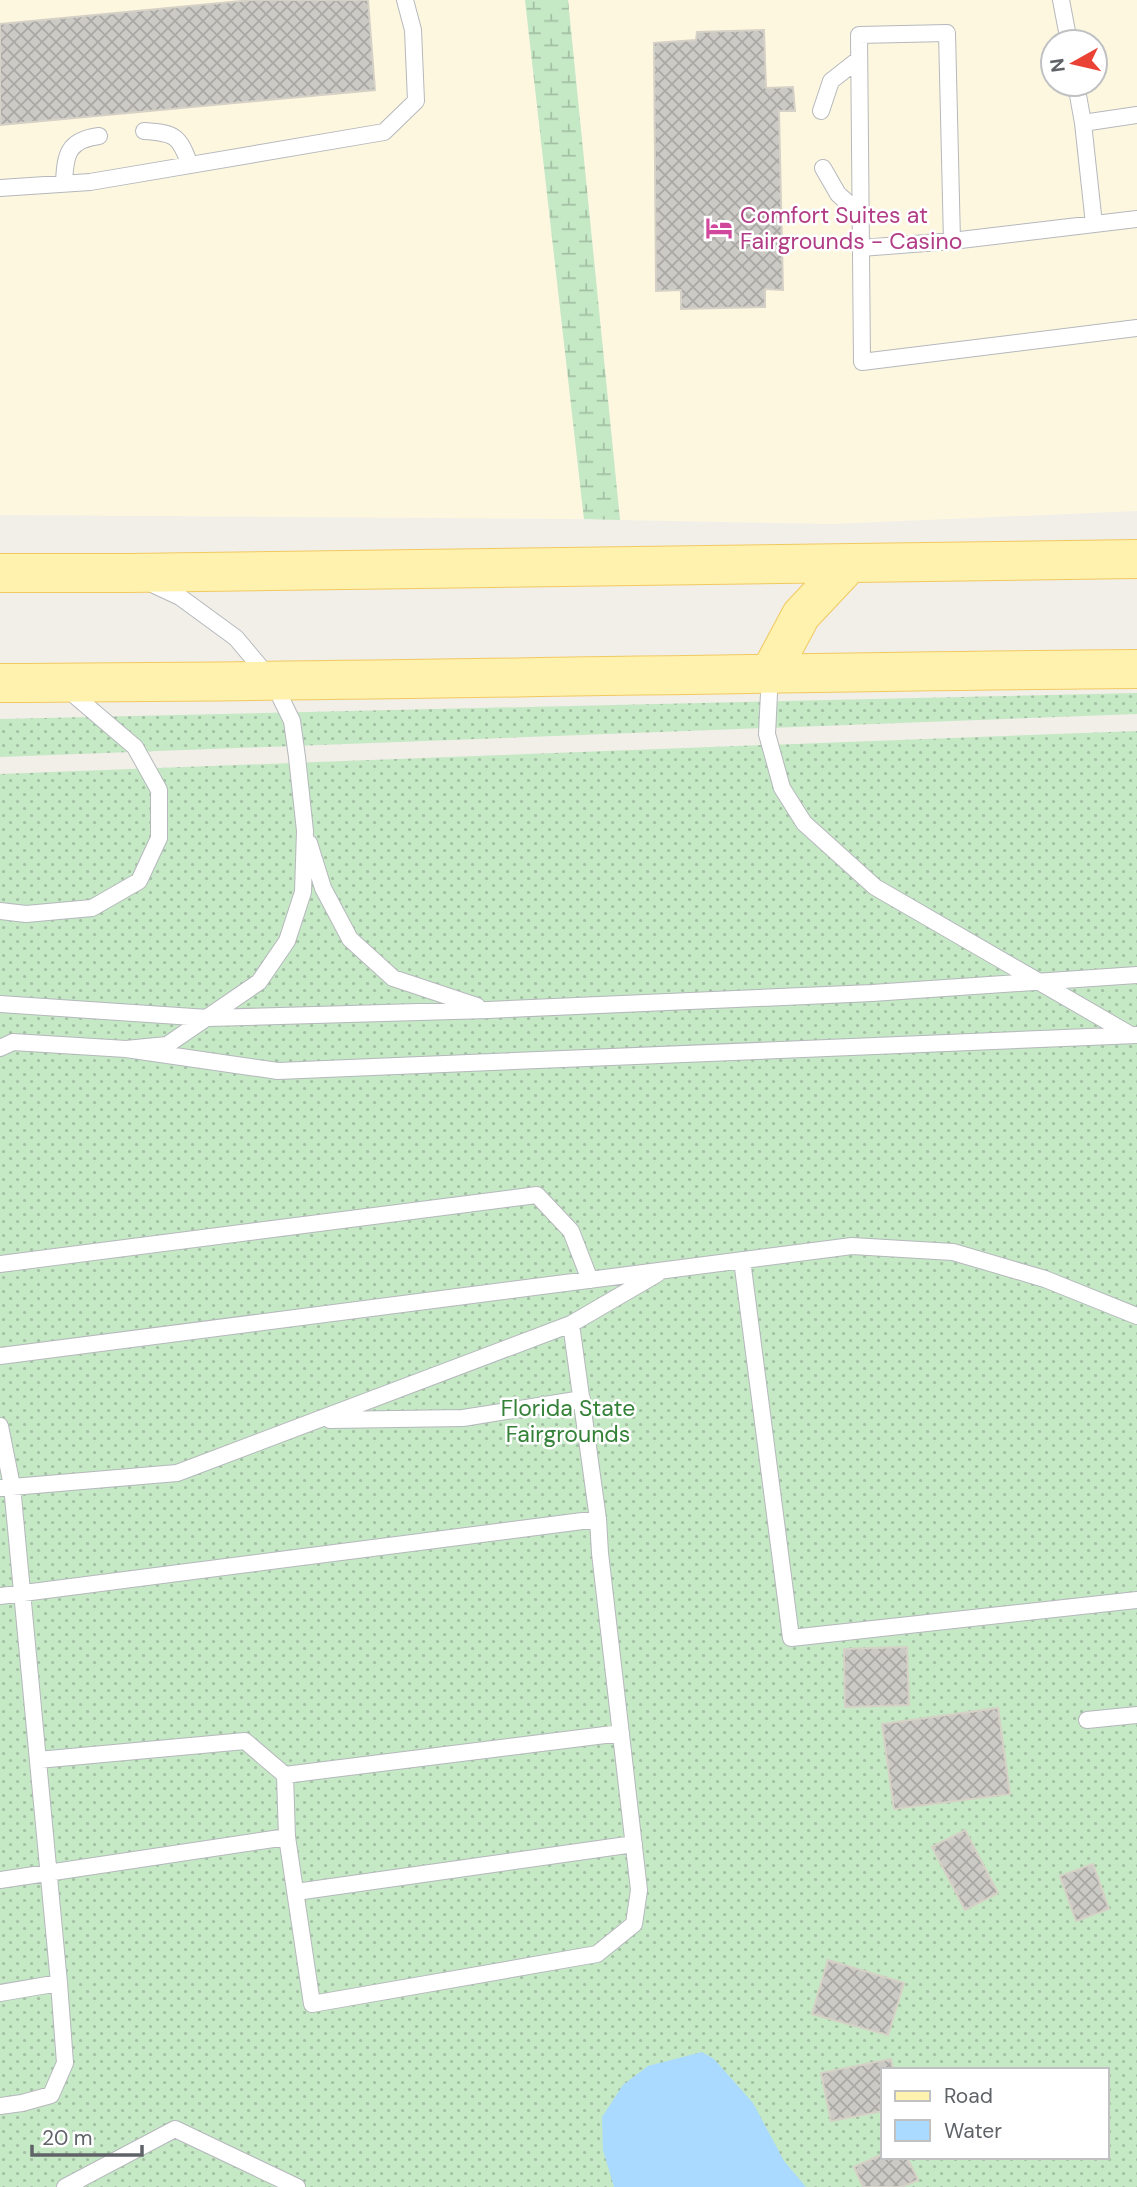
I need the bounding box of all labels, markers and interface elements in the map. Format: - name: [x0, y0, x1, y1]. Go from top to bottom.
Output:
- north arrow: [1039, 28, 1109, 98]
- text: N: [1044, 57, 1071, 74]
- place label: Comfort Suites at Fairgrounds - Casino: [740, 200, 962, 256]
- hotel icon: Comfort Suites at Fairgrounds - Casino: [704, 213, 734, 243]
- park label: Florida State Fairgrounds: [501, 1393, 635, 1449]
- legend: [881, 2068, 1109, 2159]
- text: Road: [944, 2082, 993, 2110]
- scale bar: [32, 2114, 142, 2158]
- text: Water: [944, 2117, 1002, 2145]
- text: 20 m: [42, 2124, 93, 2152]

